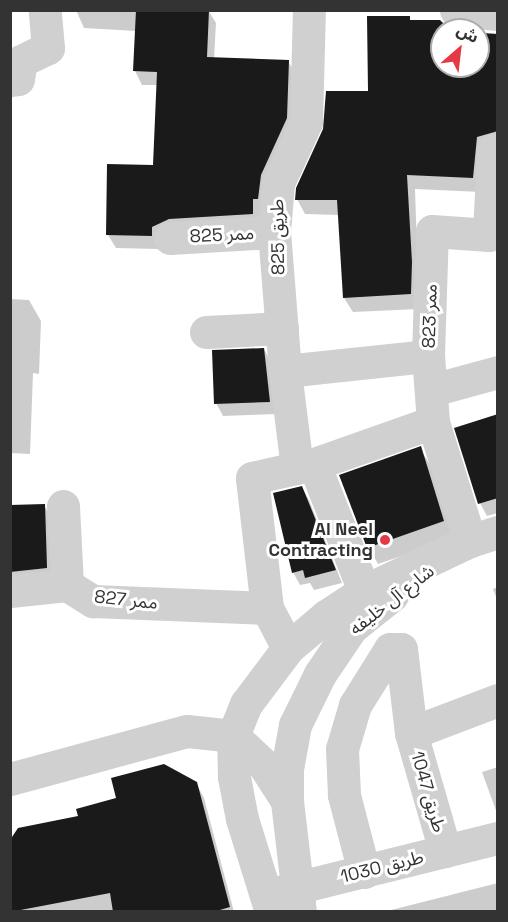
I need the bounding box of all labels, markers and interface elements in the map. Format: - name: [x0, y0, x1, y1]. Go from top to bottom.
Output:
- north arrow: [430, 18, 490, 78]
- text: ش: [453, 19, 482, 48]
- street label: طريق 825: [267, 199, 289, 275]
- street label: ممر 825: [189, 223, 255, 247]
- street label: ممر 823: [418, 283, 442, 349]
- place label: Al Neel Contracting: [268, 519, 373, 562]
- marker: Al Neel Contracting: [378, 533, 392, 547]
- street label: شارع آل خليفه: [345, 560, 439, 640]
- street label: ممر 827: [93, 586, 159, 614]
- street label: طريق 1047: [406, 749, 450, 835]
- street label: طريق 1030: [338, 846, 426, 888]

